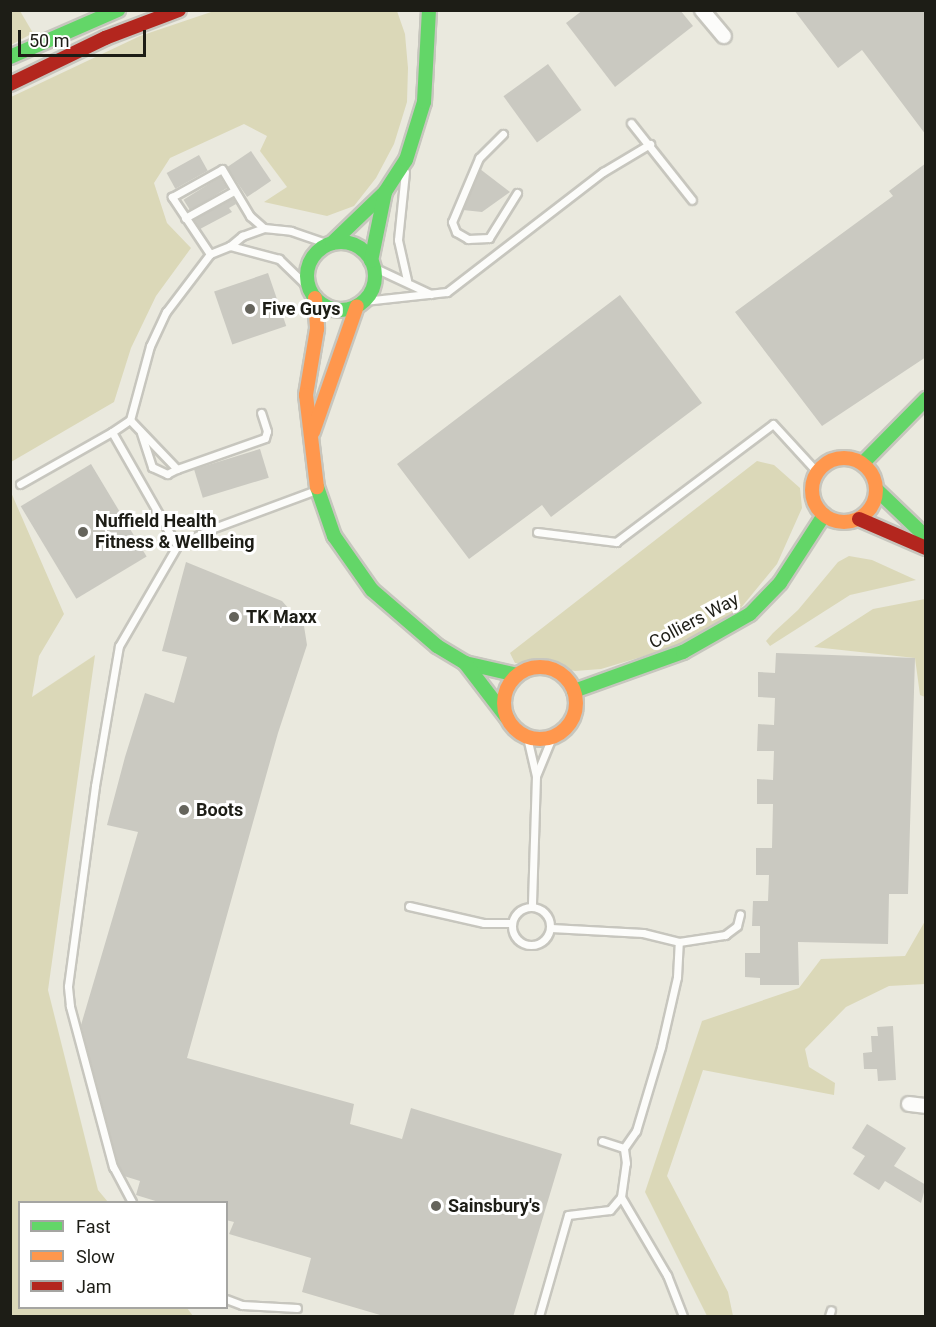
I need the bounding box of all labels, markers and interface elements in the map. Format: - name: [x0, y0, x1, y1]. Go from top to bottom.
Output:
- scale bar: [21, 18, 148, 56]
- text: 50 m: [29, 30, 69, 51]
- place label: Five Guys: [262, 298, 340, 320]
- marker: Five Guys: [243, 302, 257, 316]
- place label: Nuffield Health Fitness & Wellbeing: [95, 511, 255, 554]
- marker: Nuffield Health Fitness & Wellbeing: [76, 525, 90, 539]
- street label: Colliers Way: [646, 588, 742, 654]
- place label: TK Maxx: [246, 606, 317, 628]
- marker: TK Maxx: [227, 610, 241, 624]
- place label: Boots: [196, 799, 243, 821]
- marker: Boots: [177, 803, 191, 817]
- place label: Sainsbury's: [448, 1195, 540, 1217]
- marker: Sainsbury's: [429, 1199, 443, 1213]
- legend: [18, 1201, 228, 1309]
- text: Fast: [76, 1216, 111, 1237]
- text: Slow: [76, 1246, 115, 1267]
- text: Jam: [76, 1276, 112, 1297]

